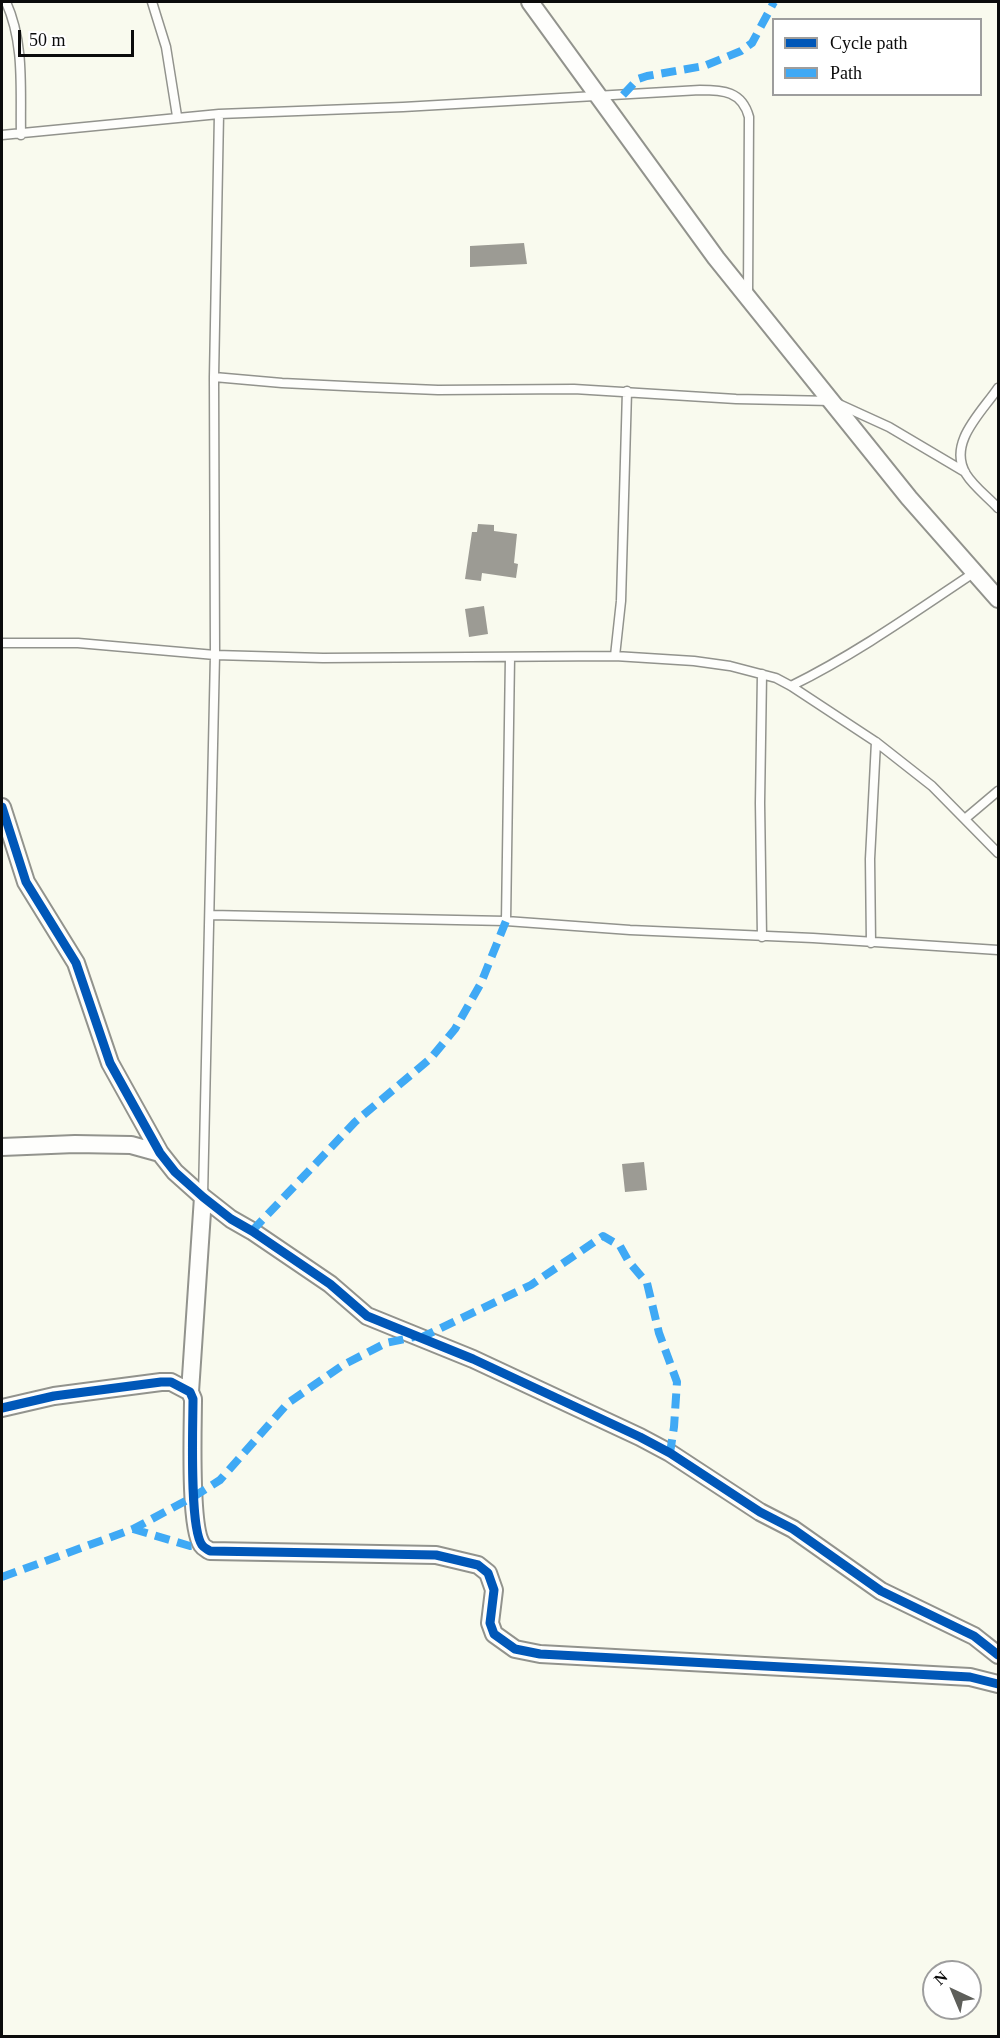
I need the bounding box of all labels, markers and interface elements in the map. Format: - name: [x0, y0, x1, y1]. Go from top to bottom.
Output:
- scale bar: [21, 18, 136, 56]
- legend: [772, 18, 982, 96]
- text: 50 m: [29, 30, 66, 50]
- text: Cycle path: [830, 33, 907, 53]
- text: Path: [830, 63, 862, 83]
- north arrow: [922, 1960, 982, 2020]
- text: N: [930, 1968, 951, 1988]

